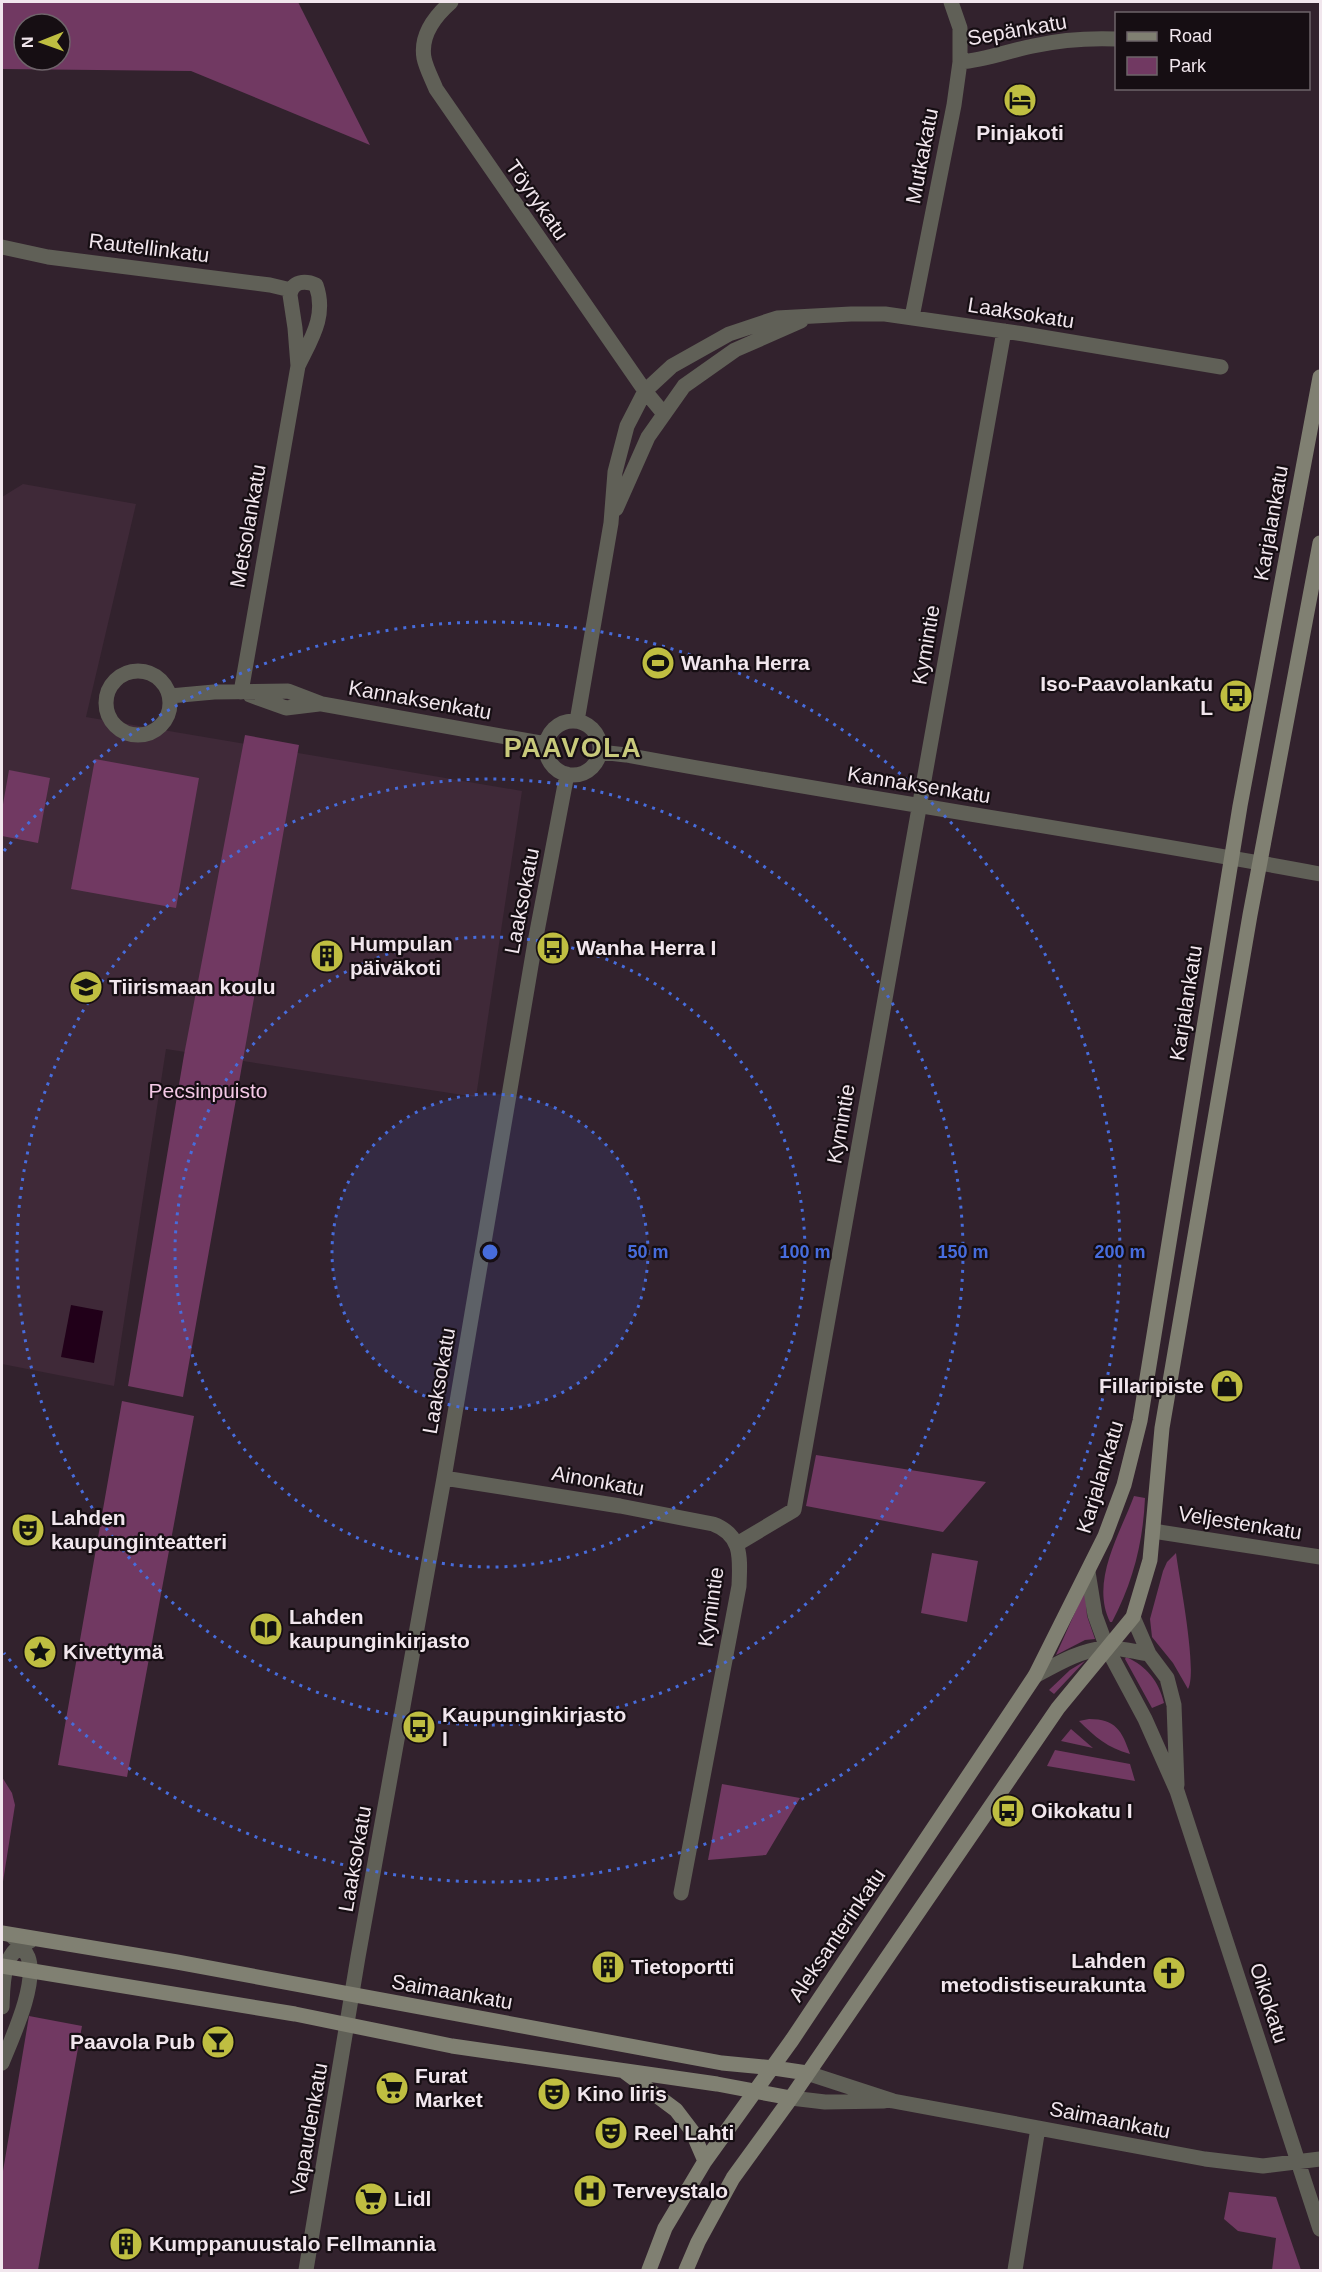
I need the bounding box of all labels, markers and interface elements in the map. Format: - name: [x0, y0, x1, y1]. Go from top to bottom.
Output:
- street label: Sepänkatu: [965, 9, 1068, 50]
- north arrow: [12, 12, 72, 72]
- legend: [1115, 12, 1310, 90]
- text: Road: [1169, 26, 1212, 46]
- text: N: [19, 36, 36, 48]
- text: Park: [1169, 56, 1207, 76]
- hotel icon: Pinjakoti: [1002, 82, 1038, 118]
- street label: Mutkakatu: [901, 106, 942, 206]
- place label: Pinjakoti: [976, 121, 1064, 144]
- street label: Töyrykatu: [502, 155, 573, 244]
- street label: Rautellinkatu: [87, 229, 211, 266]
- street label: Laaksokatu: [966, 293, 1076, 332]
- street label: Metsolankatu: [225, 462, 270, 589]
- street label: Karjalankatu: [1249, 463, 1292, 582]
- street label: Kymintie: [907, 603, 944, 687]
- sports icon: Wanha Herra: [640, 645, 676, 681]
- place label: Wanha Herra: [681, 651, 810, 674]
- place label: Iso-Paavolankatu L: [1040, 672, 1213, 719]
- street label: Kannaksenkatu: [347, 676, 493, 723]
- bus stop icon: Iso-Paavolankatu L: [1218, 678, 1254, 714]
- district label: PAAVOLA: [504, 733, 642, 763]
- street label: Kannaksenkatu: [846, 762, 992, 807]
- street label: Laaksokatu: [500, 846, 543, 956]
- bus stop icon: Wanha Herra I: [535, 930, 571, 966]
- place label: Humpulan päiväkoti: [350, 932, 453, 979]
- place label: Wanha Herra I: [576, 936, 716, 959]
- building icon: Humpulan päiväkoti: [309, 938, 345, 974]
- street label: Karjalankatu: [1165, 943, 1206, 1062]
- school or university icon: Tiirismaan koulu: [68, 969, 104, 1005]
- place label: Tiirismaan koulu: [109, 975, 276, 998]
- park label: Pecsinpuisto: [148, 1079, 268, 1102]
- street label: Kymintie: [822, 1082, 859, 1166]
- centre of rings: [480, 1242, 500, 1262]
- text: 50 m: [627, 1242, 669, 1262]
- text: 100 m: [779, 1242, 831, 1262]
- text: 150 m: [937, 1242, 989, 1262]
- text: 200 m: [1094, 1242, 1146, 1262]
- street label: Laaksokatu: [418, 1326, 459, 1436]
- shop icon: Fillaripiste: [1209, 1368, 1245, 1404]
- place label: Fillaripiste: [1099, 1374, 1204, 1397]
- street label: Karjalankatu: [1071, 1418, 1128, 1536]
- street label: Ainonkatu: [550, 1461, 646, 1500]
- street label: Veljestenkatu: [1177, 1501, 1304, 1544]
- place label: Lahden kaupunginteatteri: [51, 1506, 227, 1553]
- theatre icon: Lahden kaupunginteatteri: [10, 1512, 46, 1548]
- street label: Kymintie: [694, 1565, 727, 1648]
- place label: Lahden kaupunginkirjasto: [289, 1605, 470, 1652]
- library icon: Lahden kaupunginkirjasto: [248, 1611, 284, 1647]
- place icon: Kivettymä: [22, 1634, 58, 1670]
- place label: Kivettymä: [63, 1640, 164, 1663]
- place label: Kaupunginkirjasto I: [442, 1703, 626, 1750]
- bus stop icon: Kaupunginkirjasto I: [401, 1709, 437, 1745]
- bus stop icon: Oikokatu I: [990, 1793, 1026, 1829]
- place label: Oikokatu I: [1031, 1799, 1133, 1822]
- street label: Laaksokatu: [334, 1804, 375, 1914]
- street label: Aleksanterinkatu: [784, 1864, 890, 2006]
- building icon: Tietoportti: [590, 1949, 626, 1985]
- place label: Lahden metodistiseurakunta: [941, 1949, 1146, 1996]
- place label: Tietoportti: [631, 1955, 734, 1978]
- church icon: Lahden metodistiseurakunta: [1151, 1955, 1187, 1991]
- street label: Oikokatu: [1246, 1960, 1293, 2046]
- street label: Saimaankatu: [390, 1970, 514, 2013]
- bar icon: Paavola Pub: [200, 2024, 236, 2060]
- place label: Paavola Pub: [70, 2030, 195, 2053]
- street label: Vapaudenkatu: [286, 2061, 331, 2197]
- place label: Furat Market: [415, 2064, 483, 2111]
- supermarket icon: Furat Market: [374, 2070, 410, 2106]
- theatre icon: Kino Iiris: [536, 2076, 572, 2112]
- place label: Kino Iiris: [577, 2082, 667, 2105]
- street label: Saimaankatu: [1048, 2097, 1172, 2142]
- theatre icon: Reel Lahti: [593, 2115, 629, 2151]
- place label: Reel Lahti: [634, 2121, 734, 2144]
- hospital icon: Terveystalo: [572, 2173, 608, 2209]
- place label: Terveystalo: [613, 2179, 728, 2202]
- supermarket icon: Lidl: [353, 2181, 389, 2217]
- place label: Lidl: [394, 2187, 431, 2210]
- building icon: Kumppanuustalo Fellmannia: [108, 2226, 144, 2262]
- place label: Kumppanuustalo Fellmannia: [149, 2232, 436, 2255]

